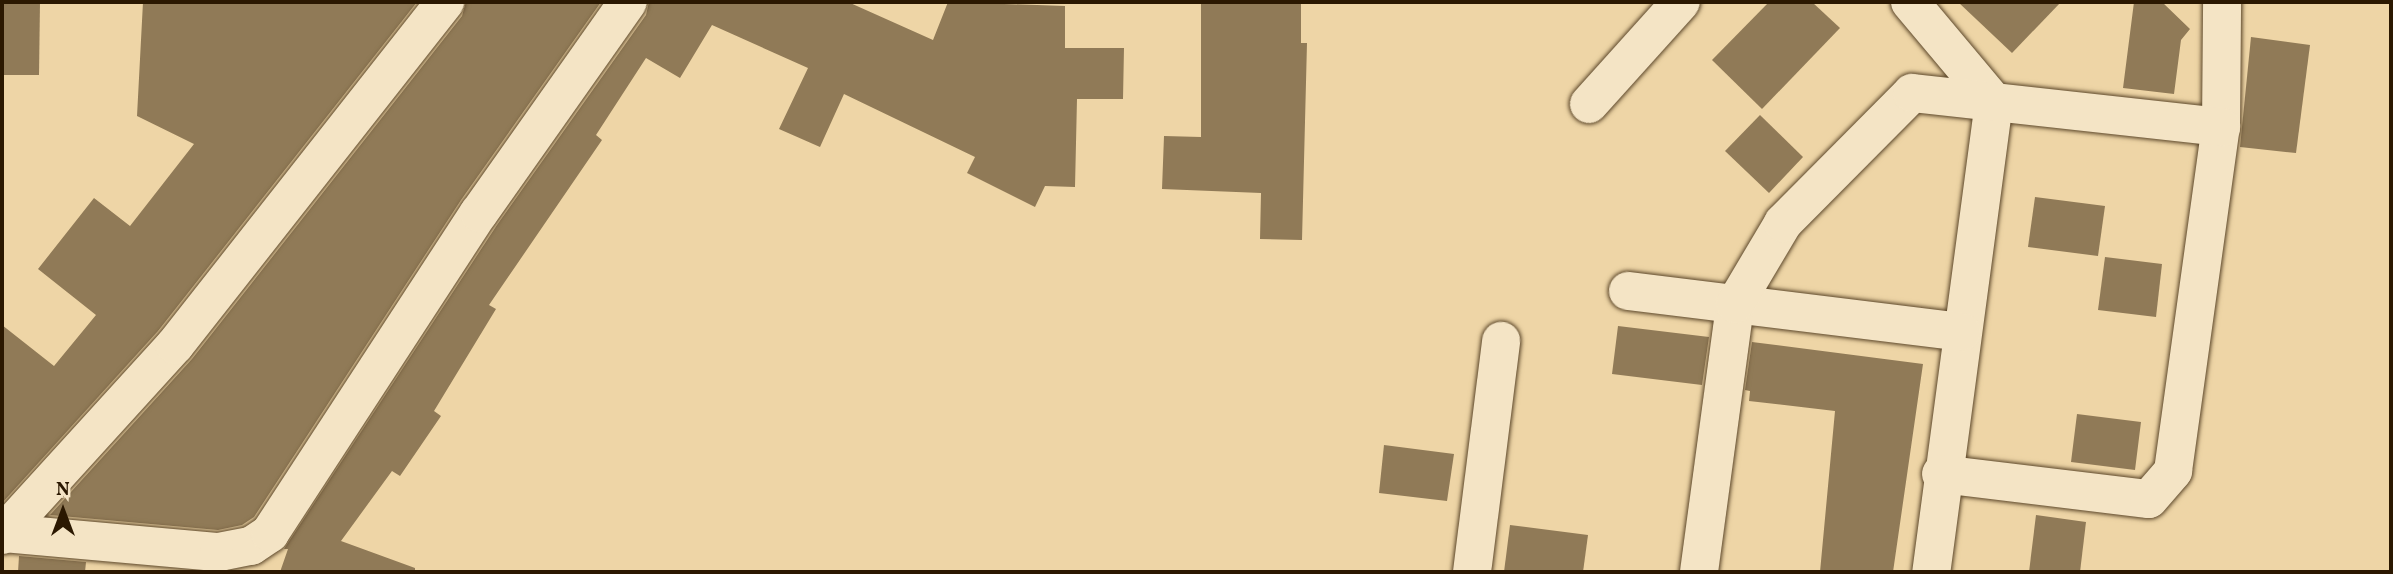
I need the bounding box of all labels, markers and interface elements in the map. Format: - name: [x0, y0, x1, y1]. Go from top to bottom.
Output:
- north arrow: [28, 476, 98, 546]
- text: N: [56, 477, 70, 503]

